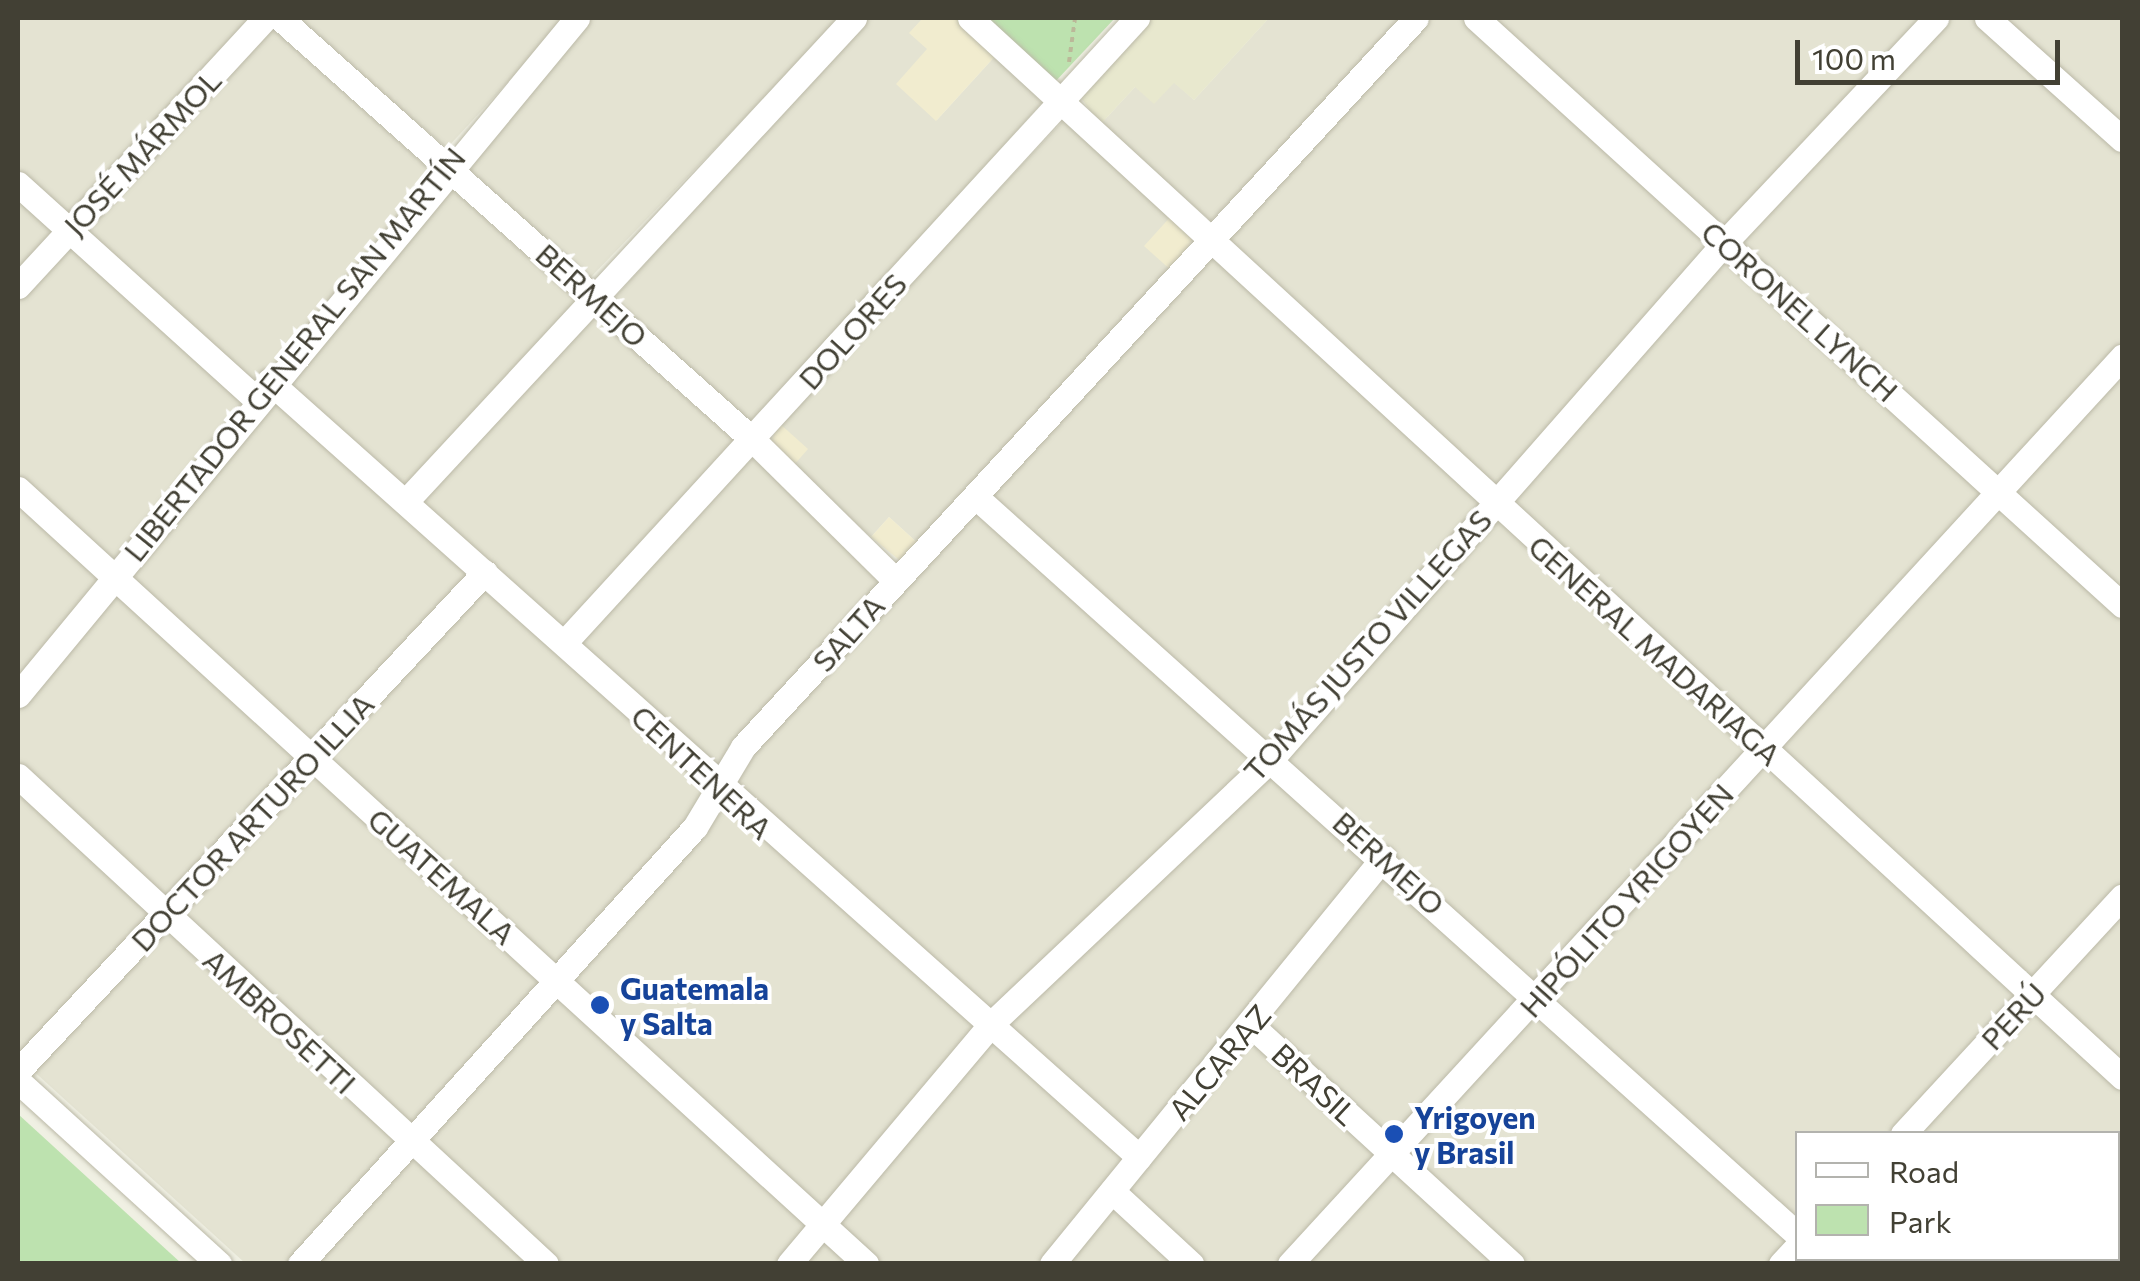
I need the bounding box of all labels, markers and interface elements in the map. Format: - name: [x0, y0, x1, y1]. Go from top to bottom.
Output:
- scale bar: [1800, 20, 2065, 82]
- text: 100 m: [1812, 39, 1896, 76]
- street label: JOSÉ MÁRMOL: [56, 62, 228, 242]
- street label: LIBERTADOR GENERAL SAN MARTÍN: [116, 140, 472, 568]
- street label: CORONEL LYNCH: [1694, 213, 1906, 409]
- street label: BERMEJO: [529, 236, 655, 354]
- street label: DOLORES: [791, 266, 913, 396]
- street label: TOMÁS JUSTO VILLEGAS: [1236, 502, 1498, 788]
- street label: GENERAL MADARIAGA: [1522, 527, 1788, 773]
- street label: SALTA: [805, 588, 891, 678]
- street label: DOCTOR ARTURO ILLIA: [123, 686, 381, 958]
- street label: CENTENERA: [624, 698, 780, 846]
- street label: HIPÓLITO YRIGOYEN: [1512, 776, 1740, 1024]
- street label: GUATEMALA: [361, 801, 523, 951]
- street label: BERMEJO: [1326, 804, 1452, 922]
- street label: AMBROSETTI: [196, 941, 364, 1101]
- place label: Guatemala y Salta: [620, 970, 769, 1040]
- street label: PERÚ: [1973, 975, 2053, 1057]
- marker: Guatemala y Salta: [589, 994, 611, 1016]
- street label: ALCARAZ: [1160, 997, 1278, 1127]
- street label: BRASIL: [1265, 1036, 1365, 1132]
- place label: Yrigoyen y Brasil: [1414, 1099, 1536, 1170]
- marker: Yrigoyen y Brasil: [1383, 1123, 1405, 1145]
- legend: [1795, 1131, 2120, 1261]
- text: Road: [1889, 1152, 1959, 1189]
- text: Park: [1889, 1202, 1952, 1239]

